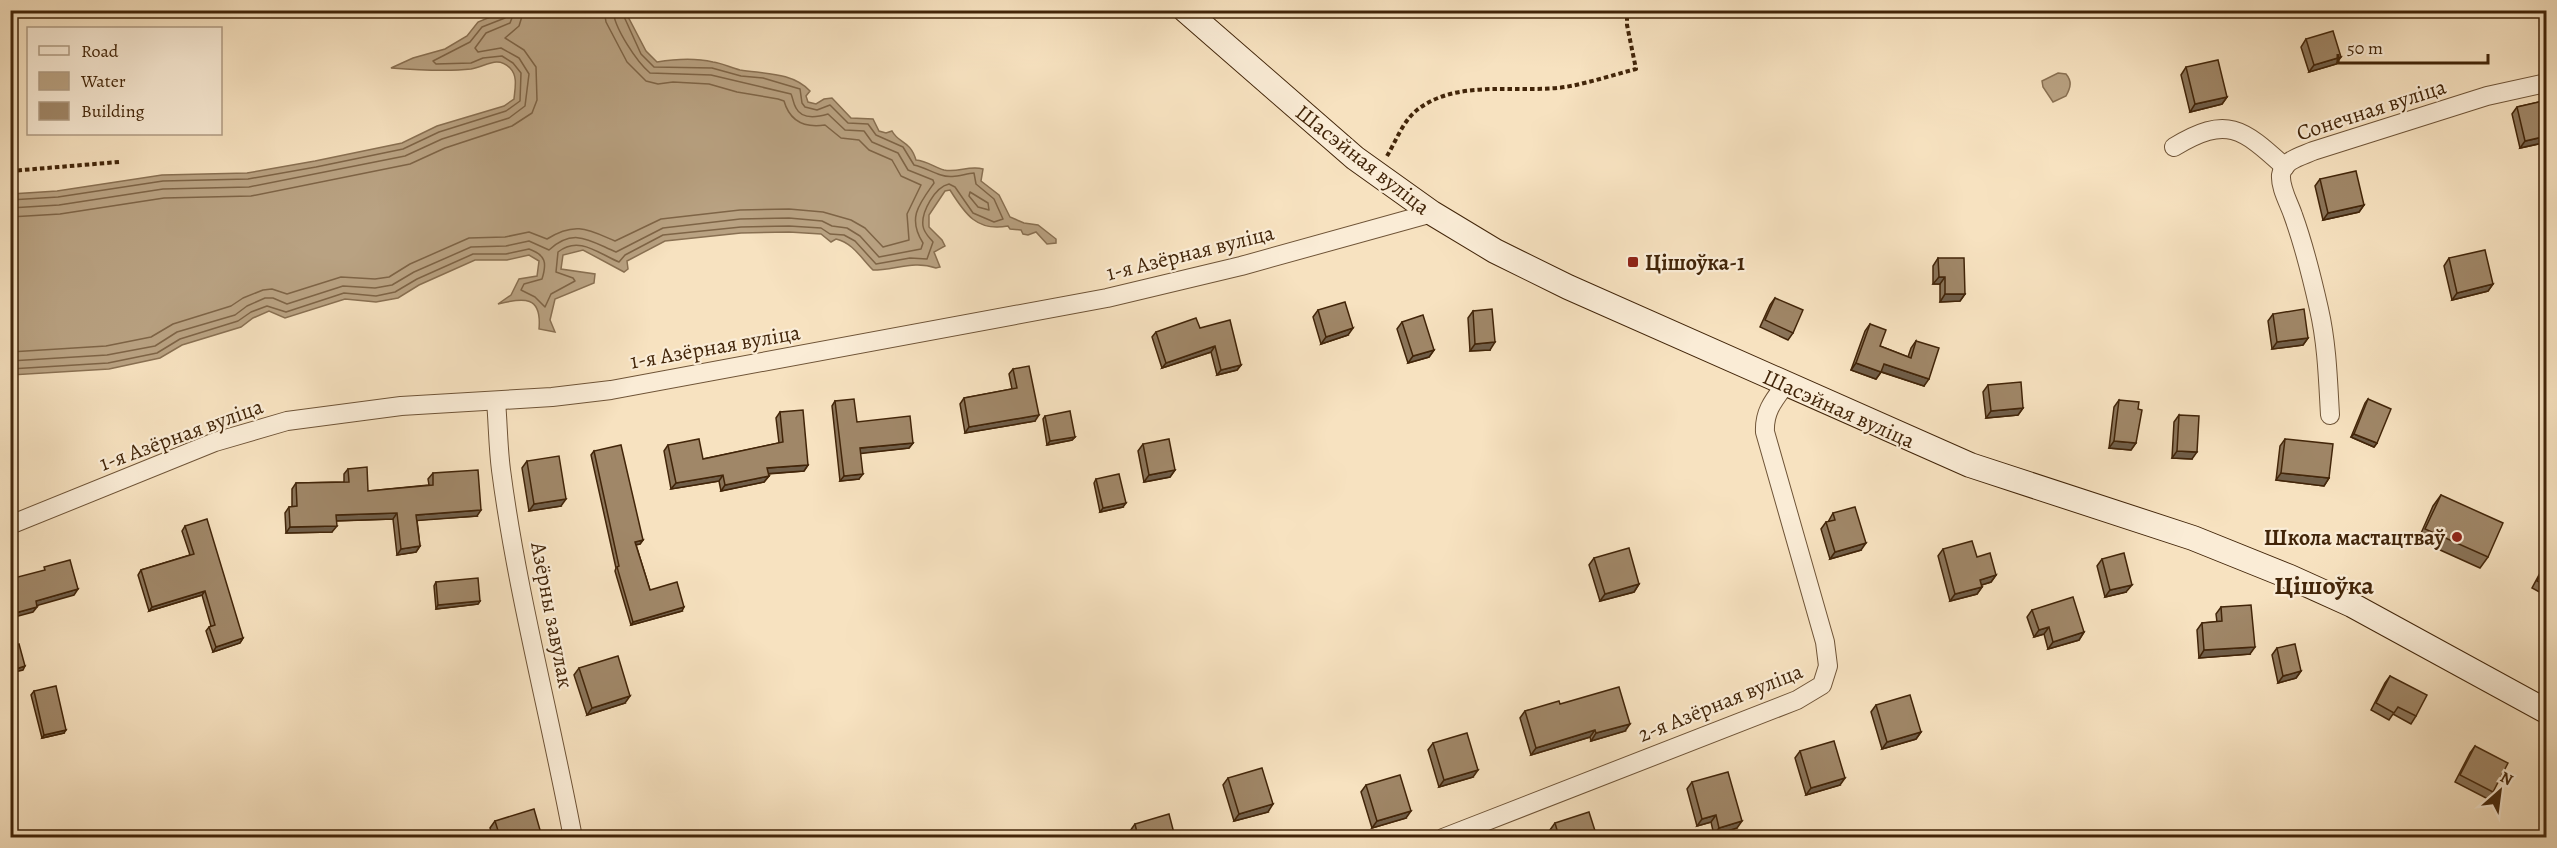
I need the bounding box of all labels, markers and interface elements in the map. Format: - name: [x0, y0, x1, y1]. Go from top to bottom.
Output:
- legend: [27, 27, 222, 135]
- scale bar: [2338, 27, 2488, 65]
- text: 50 m: [2347, 36, 2383, 60]
- text: Road: [81, 39, 119, 63]
- text: Water: [80, 69, 126, 93]
- street label: Сонечная вуліца: [2293, 71, 2451, 148]
- street label: Шасэйная вуліца: [1289, 98, 1437, 222]
- text: Building: [81, 99, 145, 123]
- street label: 1-я Азёрная вуліца: [1103, 217, 1278, 288]
- place label: Цішоўка-1: [1645, 248, 1745, 278]
- marker: Цішоўка-1: [1626, 255, 1640, 269]
- street label: 1-я Азёрная вуліца: [628, 317, 803, 377]
- street label: Шасэйная вуліца: [1758, 362, 1920, 456]
- street label: 1-я Азёрная вуліца: [95, 391, 268, 478]
- place label: Школа мастацтваў: [2264, 523, 2445, 553]
- marker: Школа мастацтваў: [2450, 530, 2464, 544]
- street label: Азёрны завулак: [523, 539, 581, 691]
- district label: Цішоўка: [2274, 568, 2374, 603]
- street label: 2-я Азёрная вуліца: [1634, 656, 1808, 750]
- north arrow: [2470, 761, 2530, 821]
- text: N: [2496, 766, 2517, 791]

